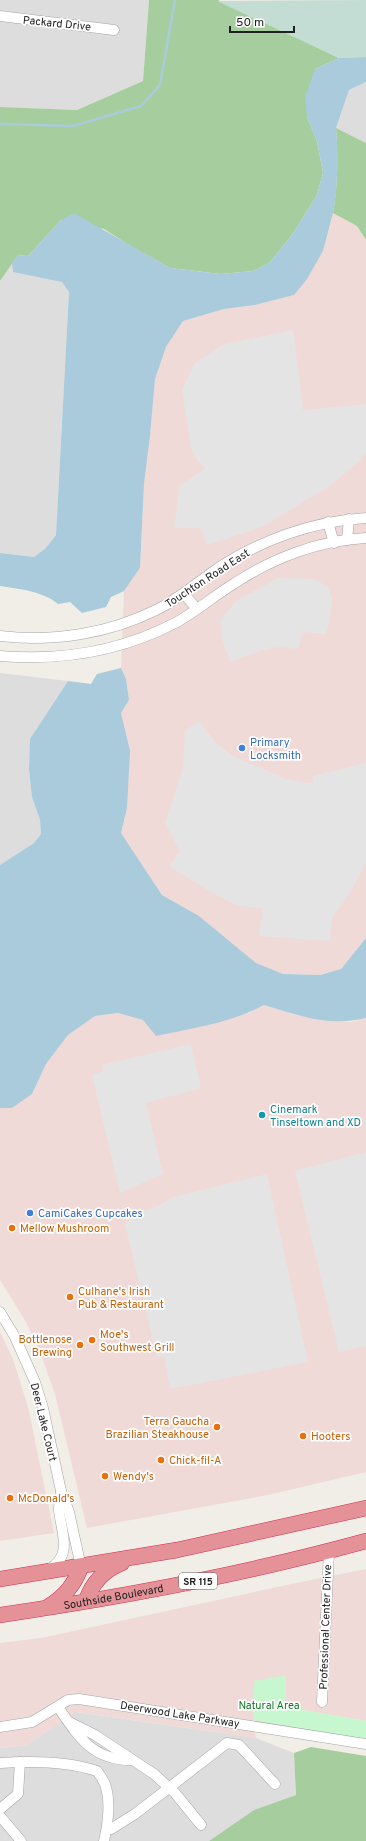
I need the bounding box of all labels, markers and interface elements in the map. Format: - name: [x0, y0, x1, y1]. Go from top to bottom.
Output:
- scale bar: [230, 8, 294, 34]
- street label: Packard Drive: [22, 13, 92, 35]
- text: 50 m: [236, 15, 264, 31]
- street label: Touchton Road East: [163, 546, 252, 611]
- place label: Primary Locksmith: [250, 736, 301, 763]
- marker: Primary Locksmith: [237, 743, 247, 753]
- place label: Cinemark Tinseltown and XD: [270, 1103, 361, 1130]
- marker: Cinemark Tinseltown and XD: [257, 1110, 267, 1120]
- place label: CamiCakes Cupcakes: [38, 1207, 143, 1221]
- marker: CamiCakes Cupcakes: [25, 1208, 35, 1218]
- place label: Mellow Mushroom: [20, 1222, 109, 1236]
- marker: Mellow Mushroom: [7, 1223, 17, 1233]
- place label: Culhane's Irish Pub & Restaurant: [78, 1285, 164, 1312]
- marker: Culhane's Irish Pub & Restaurant: [65, 1292, 75, 1302]
- place label: Moe's Southwest Grill: [100, 1328, 174, 1355]
- place label: Bottlenose Brewing: [18, 1333, 72, 1360]
- marker: Moe's Southwest Grill: [87, 1335, 97, 1345]
- marker: Bottlenose Brewing: [75, 1340, 85, 1350]
- street label: Deer Lake Court: [26, 1381, 60, 1463]
- place label: Terra Gaucha Brazilian Steakhouse: [106, 1415, 209, 1442]
- marker: Terra Gaucha Brazilian Steakhouse: [212, 1422, 222, 1432]
- place label: Hooters: [311, 1430, 350, 1444]
- marker: Hooters: [298, 1431, 308, 1441]
- place label: Chick-fil-A: [169, 1454, 222, 1468]
- marker: Chick-fil-A: [156, 1455, 166, 1465]
- place label: Wendy's: [113, 1470, 154, 1484]
- marker: Wendy's: [100, 1471, 110, 1481]
- place label: McDonald's: [18, 1492, 74, 1506]
- marker: McDonald's: [5, 1493, 15, 1503]
- street label: Professional Center Drive: [317, 1564, 335, 1690]
- road number: SR 115: [179, 1573, 217, 1589]
- street label: Southside Boulevard: [63, 1582, 165, 1613]
- street label: Deerwood Lake Parkway: [119, 1699, 241, 1731]
- park label: Natural Area: [238, 1699, 300, 1713]

